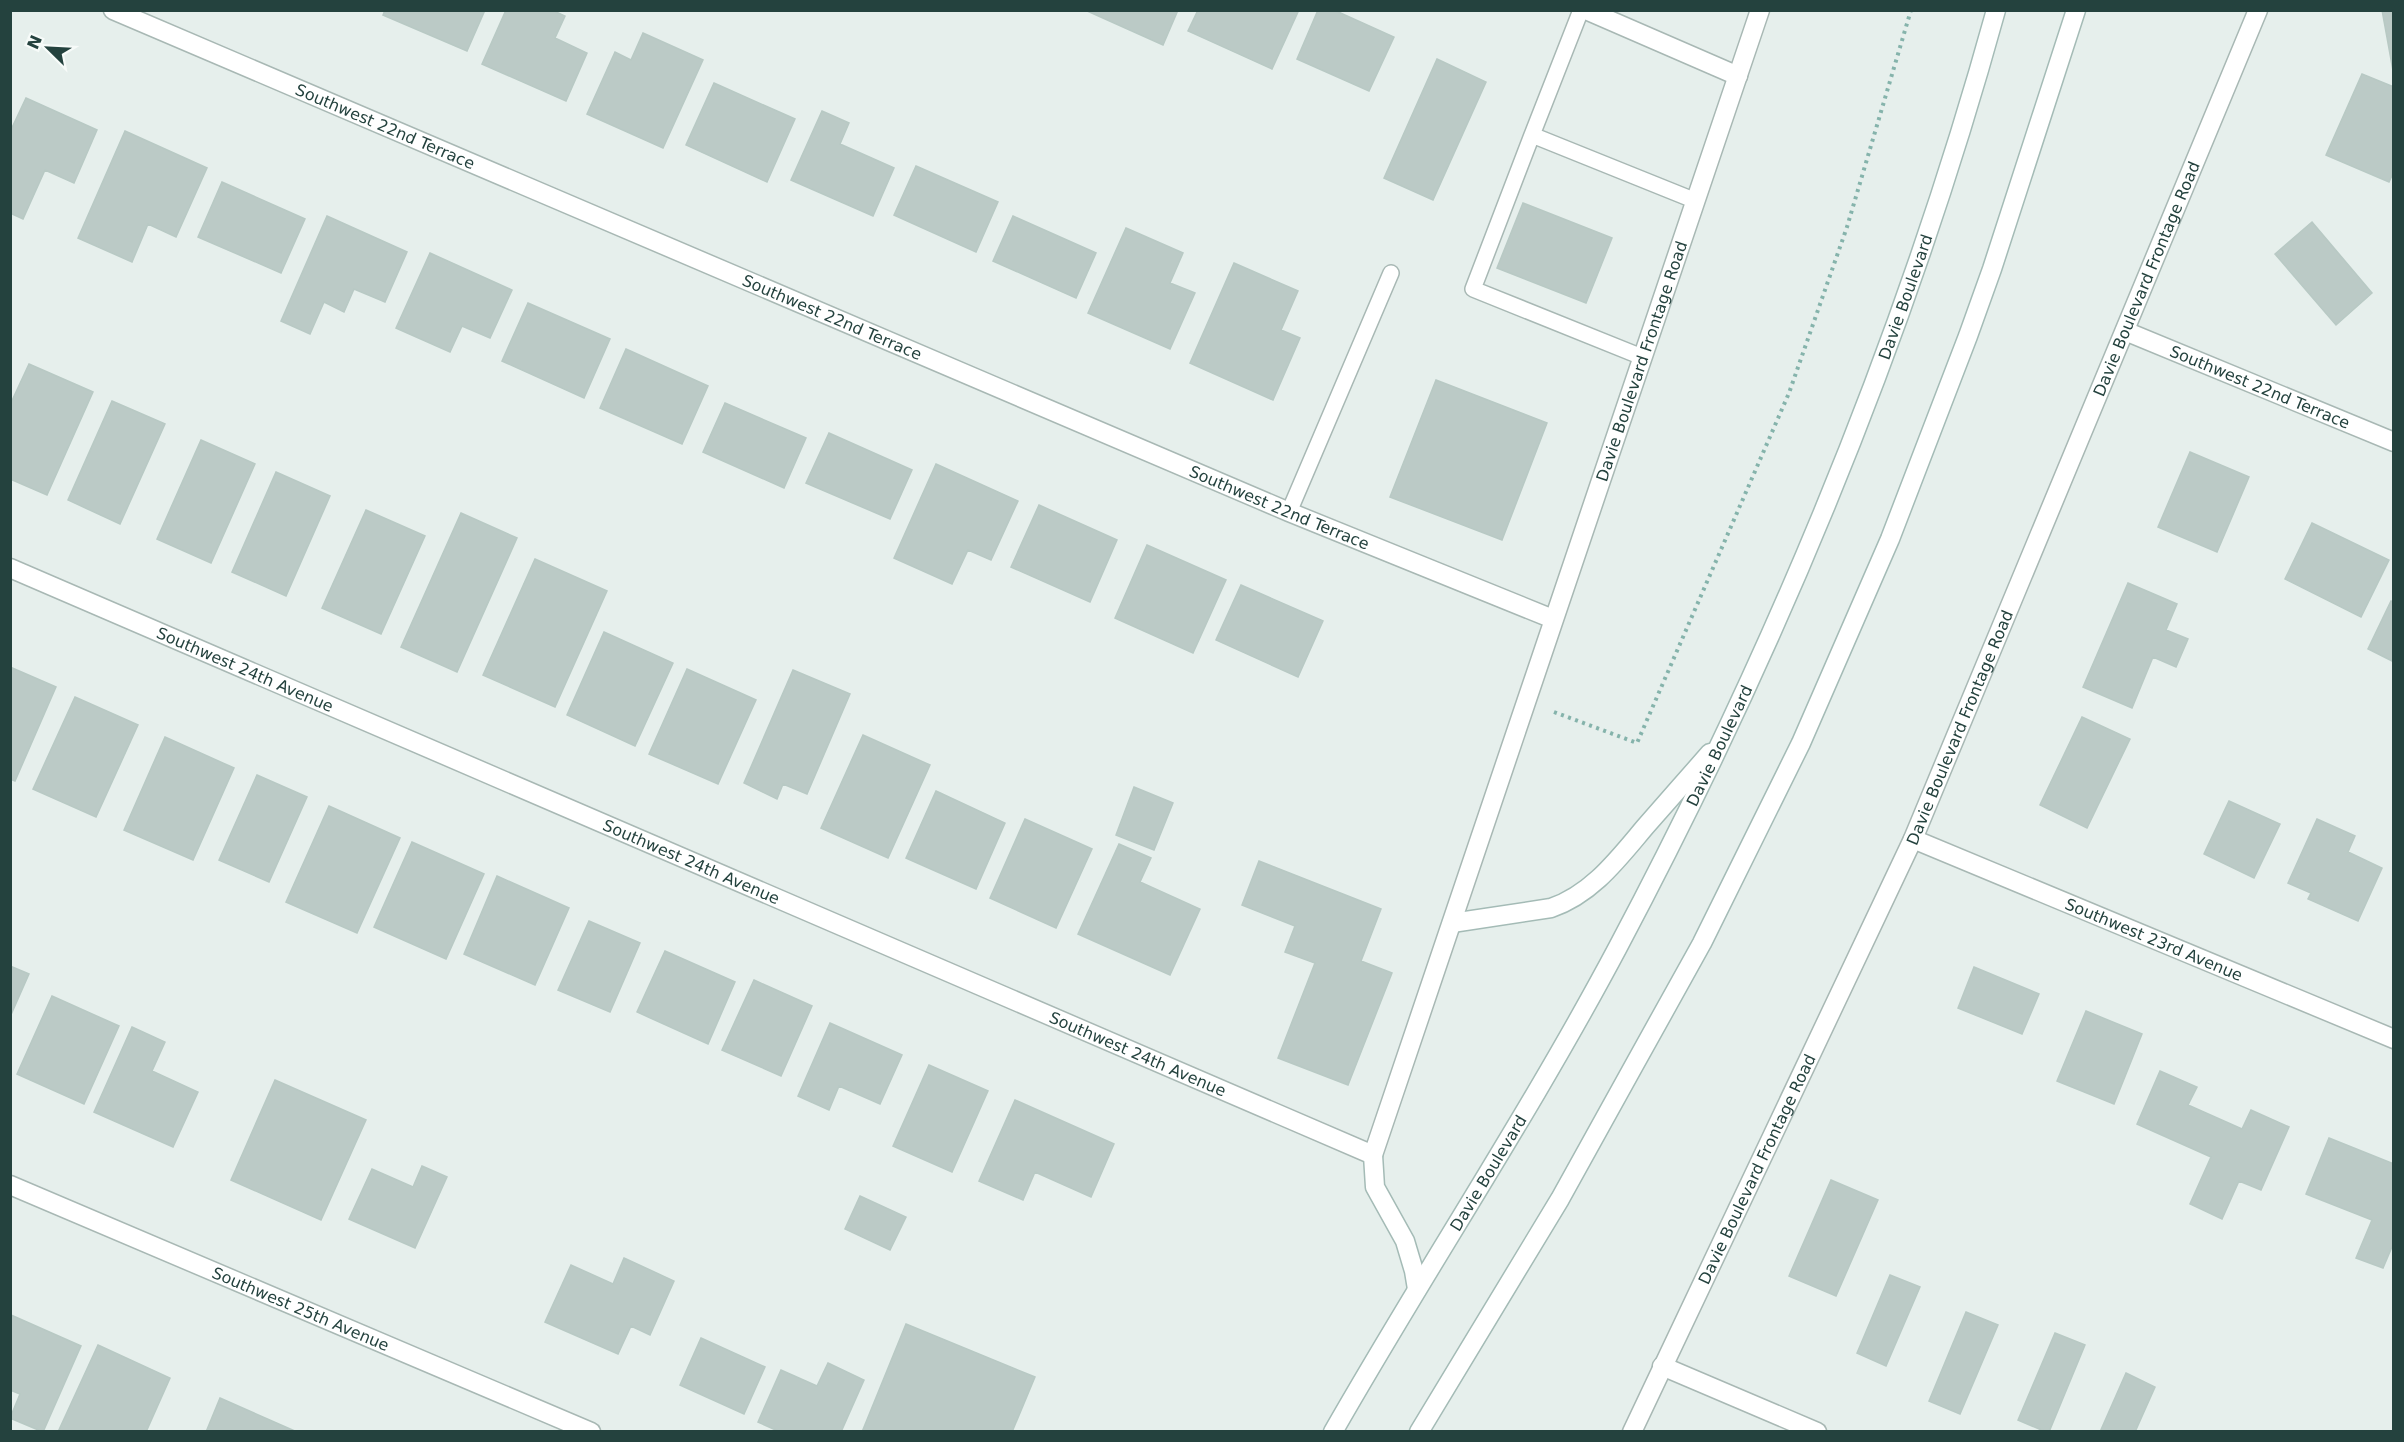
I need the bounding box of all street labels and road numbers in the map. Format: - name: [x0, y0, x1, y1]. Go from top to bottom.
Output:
- street label: Southwest 22nd Terrace: [292, 80, 478, 173]
- street label: Davie Boulevard Frontage Road: [2089, 159, 2204, 399]
- street label: Davie Boulevard: [1875, 232, 1937, 362]
- street label: Davie Boulevard Frontage Road: [1592, 239, 1691, 484]
- street label: Southwest 22nd Terrace: [739, 271, 925, 364]
- street label: Southwest 22nd Terrace: [2167, 342, 2353, 433]
- street label: Southwest 22nd Terrace: [1186, 462, 1372, 554]
- street label: Davie Boulevard Frontage Road: [1903, 607, 2017, 848]
- street label: Southwest 24th Avenue: [154, 623, 336, 716]
- street label: Davie Boulevard: [1682, 682, 1756, 809]
- street label: Southwest 24th Avenue: [600, 816, 783, 908]
- street label: Southwest 23rd Avenue: [2062, 894, 2245, 985]
- street label: Southwest 24th Avenue: [1046, 1008, 1229, 1101]
- street label: Davie Boulevard Frontage Road: [1694, 1051, 1820, 1287]
- street label: Davie Boulevard: [1446, 1112, 1531, 1234]
- street label: Southwest 25th Avenue: [209, 1263, 392, 1355]

